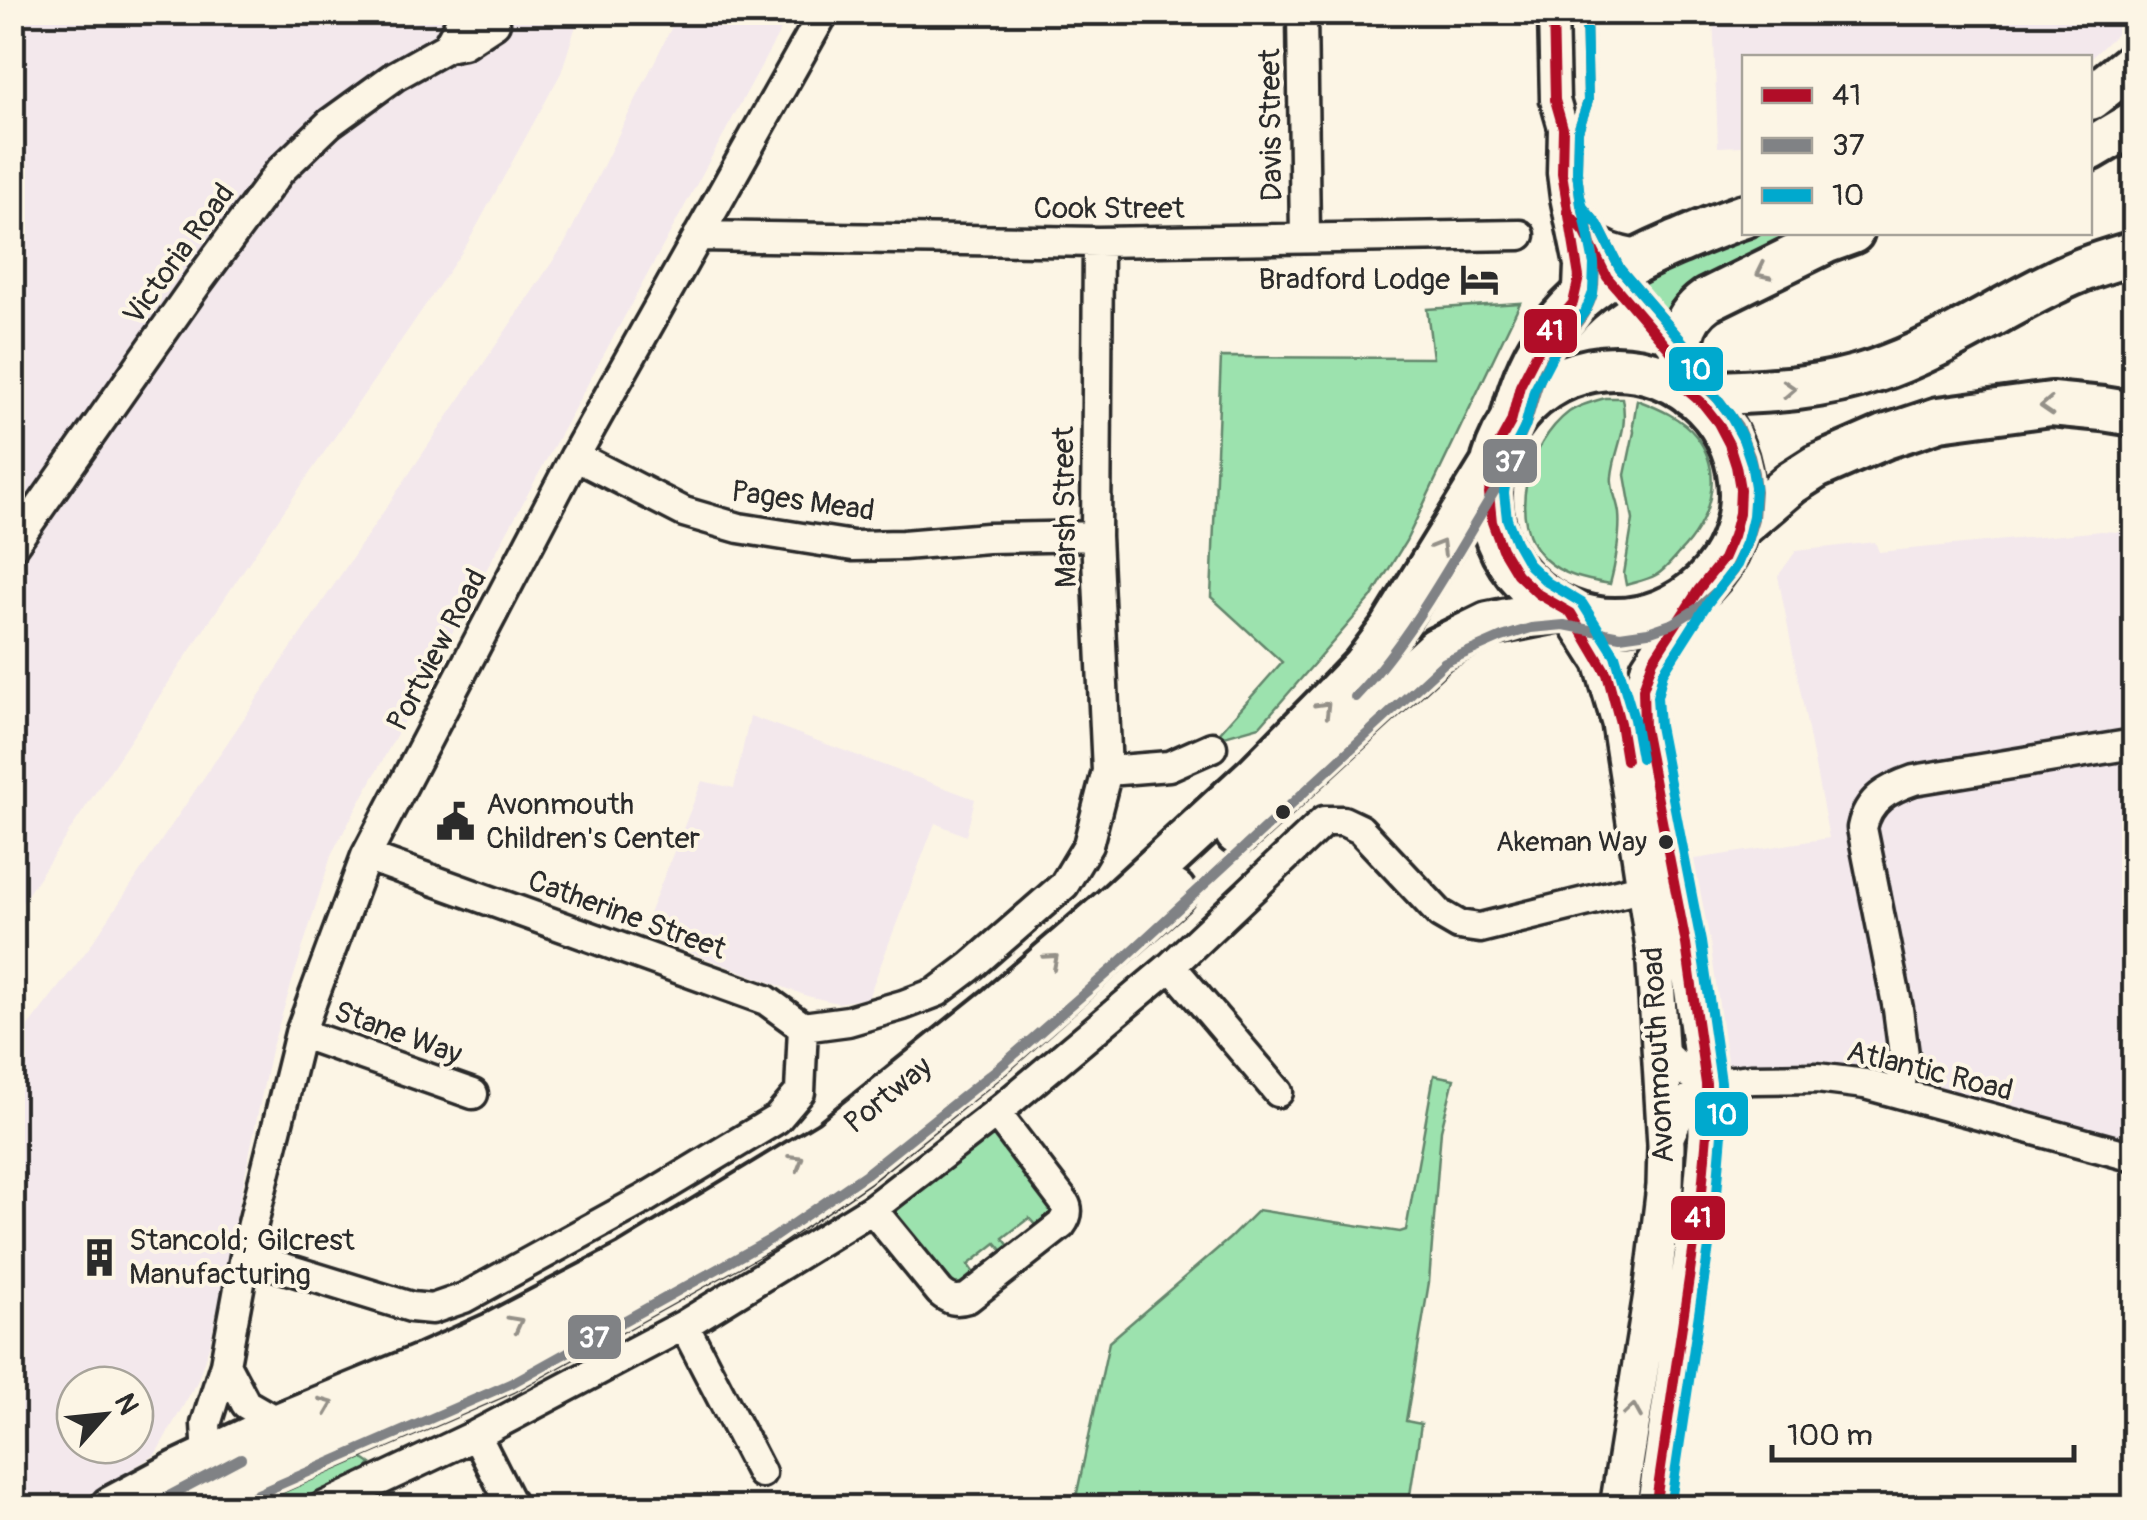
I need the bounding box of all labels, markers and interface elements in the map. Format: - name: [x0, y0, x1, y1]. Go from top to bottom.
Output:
- street label: Davis Street: [1251, 47, 1291, 202]
- legend: [1742, 55, 2092, 235]
- text: 41: [1832, 77, 1861, 114]
- text: 37: [1832, 127, 1865, 164]
- street label: Victoria Road: [115, 176, 243, 332]
- text: 10: [1832, 177, 1864, 214]
- street label: Cook Street: [1033, 190, 1185, 227]
- hotel icon: Bradford Lodge: [1459, 258, 1501, 300]
- one-way arrow: [1756, 260, 1774, 280]
- place label: Bradford Lodge: [1258, 261, 1450, 298]
- line badge: 41: [1522, 307, 1579, 355]
- text: 41: [1536, 314, 1564, 349]
- line badge: 10: [1667, 345, 1725, 393]
- text: 10: [1681, 353, 1711, 388]
- one-way arrow: [1781, 379, 1797, 400]
- one-way arrow: [2038, 395, 2054, 416]
- street label: Marsh Street: [1045, 425, 1085, 588]
- line badge: 37: [1481, 437, 1539, 485]
- text: 37: [1495, 445, 1525, 480]
- street label: Pages Mead: [729, 473, 877, 529]
- one-way arrow: [1428, 540, 1447, 558]
- street label: Portview Road: [379, 563, 495, 737]
- one-way arrow: [1312, 702, 1330, 720]
- place label: Avonmouth Children's Center: [486, 786, 700, 857]
- public building icon: Avonmouth Children's Center: [435, 800, 477, 842]
- unlabelled marker: [1273, 802, 1293, 822]
- place label: Akeman Way: [1496, 825, 1647, 860]
- marker: Akeman Way: [1656, 832, 1676, 852]
- street label: Catherine Street: [523, 862, 732, 968]
- street label: Avonmouth Road: [1634, 946, 1682, 1164]
- one-way arrow: [1040, 954, 1059, 972]
- street label: Stane Way: [329, 993, 467, 1073]
- street label: Atlantic Road: [1843, 1033, 2017, 1109]
- street label: Portway: [837, 1048, 940, 1142]
- line badge: 10: [1693, 1090, 1750, 1138]
- text: 10: [1707, 1098, 1737, 1133]
- one-way arrow: [786, 1154, 804, 1173]
- line badge: 41: [1669, 1194, 1727, 1242]
- text: 41: [1684, 1201, 1712, 1236]
- place label: Stancold; Gilcrest Manufacturing: [129, 1222, 356, 1293]
- building icon: Stancold; Gilcrest Manufacturing: [78, 1236, 120, 1278]
- line badge: 37: [566, 1313, 623, 1361]
- one-way arrow: [505, 1316, 523, 1335]
- text: 37: [579, 1321, 609, 1356]
- north arrow: [55, 1365, 155, 1465]
- text: N: [106, 1388, 146, 1421]
- one-way arrow: [317, 1397, 334, 1417]
- scale bar: [1772, 1400, 2074, 1462]
- one-way arrow: [1622, 1403, 1643, 1420]
- text: 100 m: [1787, 1417, 1873, 1454]

